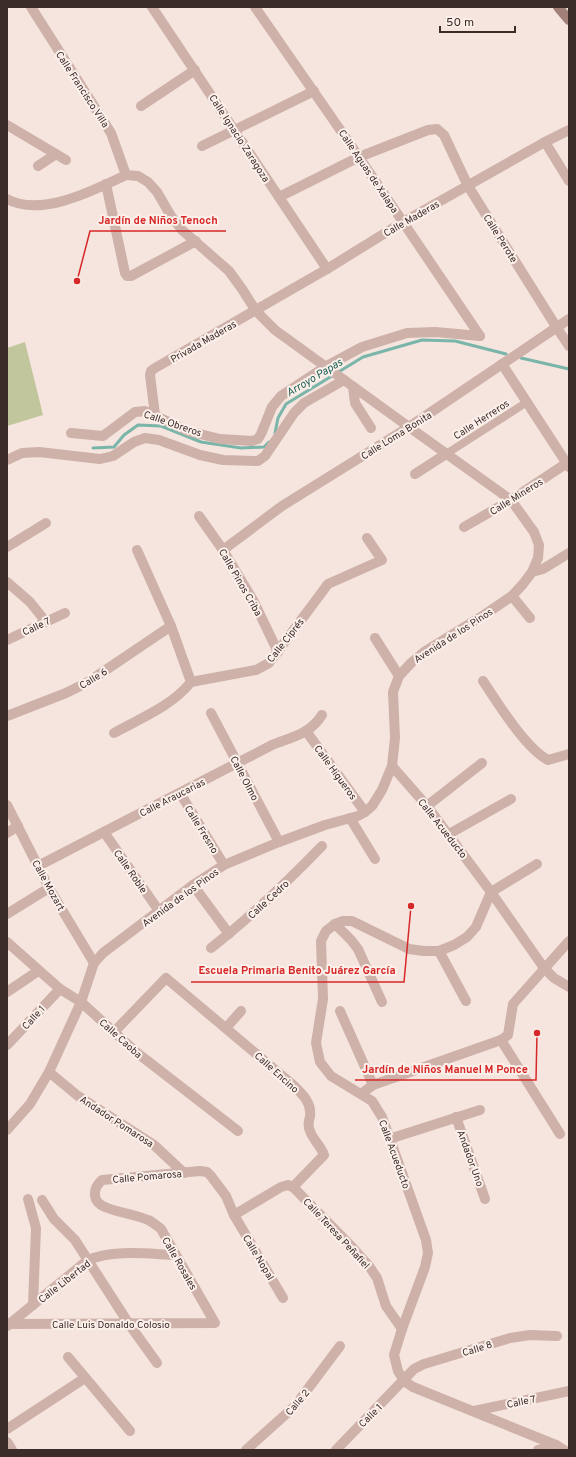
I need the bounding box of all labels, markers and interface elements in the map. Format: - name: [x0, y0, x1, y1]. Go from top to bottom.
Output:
- scale bar: [440, 8, 515, 34]
- text: 50 m: [446, 15, 474, 31]
- street label: Calle Francisco Villa: [52, 49, 111, 131]
- street label: Calle Ignacio Zaragoza: [205, 92, 272, 185]
- street label: Calle Aguas de Xalapa: [335, 127, 401, 216]
- street label: Calle Maderas: [381, 198, 442, 241]
- callout: Jardín de Niños Tenoch: [90, 208, 226, 231]
- street label: Calle Perote: [480, 212, 520, 265]
- text: Jardín de Niños Tenoch: [98, 214, 218, 228]
- street label: Privada Maderas: [168, 318, 239, 366]
- water label: Arroyo Papas: [284, 355, 346, 400]
- street label: Calle Herreros: [451, 397, 512, 443]
- street label: Calle Obreros: [142, 408, 204, 441]
- street label: Calle Loma Bonita: [359, 409, 435, 463]
- street label: Calle Mineros: [488, 476, 546, 519]
- street label: Calle Pinos Criba: [215, 547, 264, 619]
- street label: Avenida de los Pinos: [412, 606, 496, 667]
- street label: Calle 7: [21, 615, 53, 639]
- street label: Calle Ciprés: [265, 616, 308, 666]
- street label: Calle 6: [77, 666, 110, 693]
- street label: Calle Higueros: [310, 743, 359, 803]
- street label: Calle Olmo: [226, 754, 261, 804]
- street label: Calle Araucarias: [138, 776, 208, 821]
- street label: Calle Acueducto: [414, 796, 469, 862]
- street label: Calle Fresno: [181, 803, 221, 857]
- street label: Calle Roble: [110, 848, 150, 896]
- street label: Calle Mozart: [28, 858, 67, 914]
- street label: Avenida de los Pinos: [140, 866, 222, 930]
- street label: Calle Cedro: [246, 877, 293, 922]
- callout: Escuela Primaria Benito Juárez García: [191, 959, 404, 982]
- text: Escuela Primaria Benito Juárez García: [198, 964, 396, 978]
- street label: Calle 1: [20, 1003, 49, 1033]
- street label: Calle Caoba: [96, 1016, 144, 1062]
- street label: Calle Encino: [251, 1050, 301, 1097]
- callout: Jardín de Niños Manuel M Ponce: [355, 1057, 536, 1080]
- text: Jardín de Niños Manuel M Ponce: [362, 1063, 528, 1077]
- street label: Andador Pomarosa: [77, 1093, 156, 1151]
- street label: Calle Acueducto: [375, 1118, 412, 1191]
- street label: Andador Uno: [453, 1128, 486, 1189]
- street label: Calle Pomarosa: [112, 1168, 182, 1187]
- street label: Calle Teresa Peñafiel: [300, 1196, 372, 1272]
- street label: Calle Nopal: [239, 1233, 276, 1283]
- street label: Calle Rosales: [158, 1235, 199, 1293]
- street label: Calle Libertad: [36, 1258, 94, 1307]
- street label: Calle Luis Donaldo Colosio: [52, 1319, 170, 1332]
- street label: Calle 8: [461, 1339, 494, 1360]
- street label: Calle 2: [283, 1387, 313, 1419]
- street label: Calle 7: [506, 1393, 537, 1412]
- street label: Calle 1: [356, 1401, 386, 1431]

